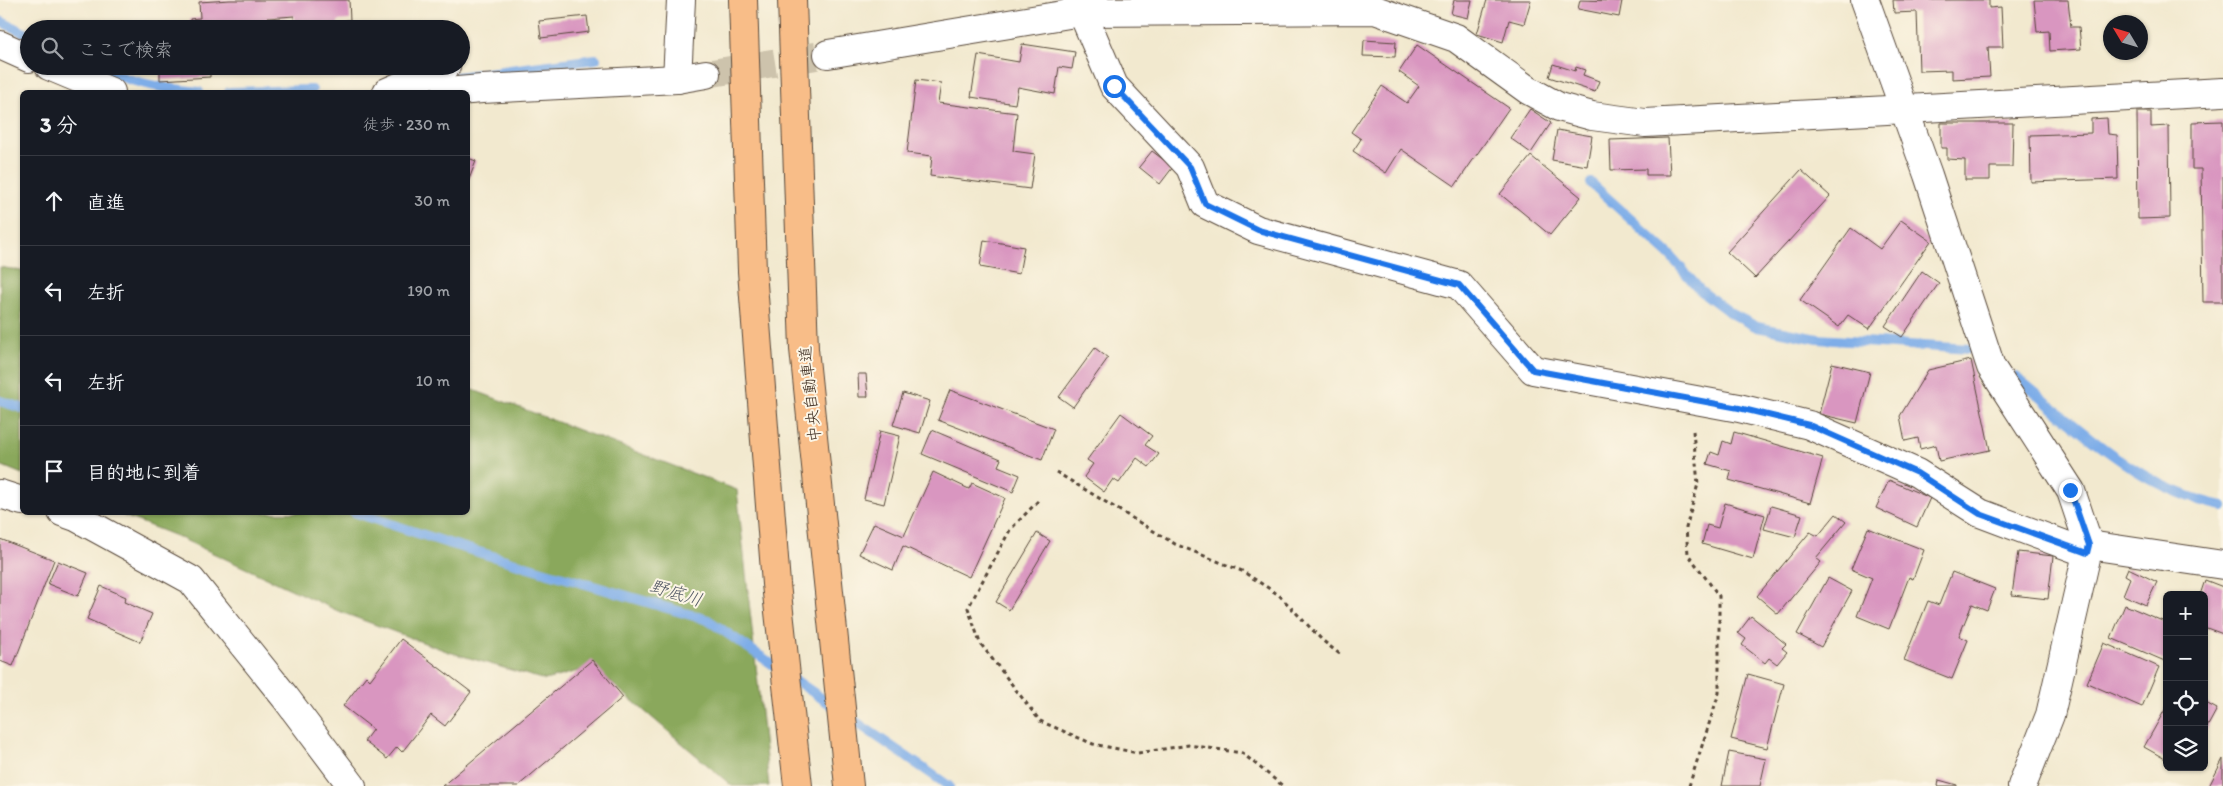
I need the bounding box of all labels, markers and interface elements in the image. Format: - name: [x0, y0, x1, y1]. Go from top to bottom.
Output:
- north arrow: [2103, 15, 2148, 60]
- search box: [20, 20, 470, 75]
- icon: search: [38, 34, 66, 62]
- text: ここで検索: [78, 38, 173, 61]
- route start: [1103, 75, 1126, 98]
- text: 3 分: [40, 112, 77, 137]
- text: 徒歩 · 230 m: [363, 115, 450, 134]
- icon: ahead: [40, 187, 68, 215]
- text: 直進: [87, 191, 125, 214]
- text: 30 m: [414, 191, 450, 210]
- icon: left: [40, 277, 68, 305]
- text: 左折: [87, 281, 125, 304]
- text: 190 m: [407, 281, 450, 300]
- street label: 中央自動車道: [796, 345, 824, 443]
- icon: left: [40, 367, 68, 395]
- text: 左折: [87, 371, 125, 394]
- text: 10 m: [416, 371, 450, 390]
- icon: arrive: [40, 457, 68, 485]
- text: 目的地に到着: [87, 461, 201, 484]
- route end: [2059, 479, 2082, 502]
- water label: 野底川: [647, 575, 705, 611]
- map controls: [2163, 591, 2208, 771]
- button: +: [2163, 591, 2208, 636]
- button: −: [2163, 636, 2208, 681]
- button: locate: [2163, 681, 2208, 726]
- button: layers: [2163, 726, 2208, 771]

